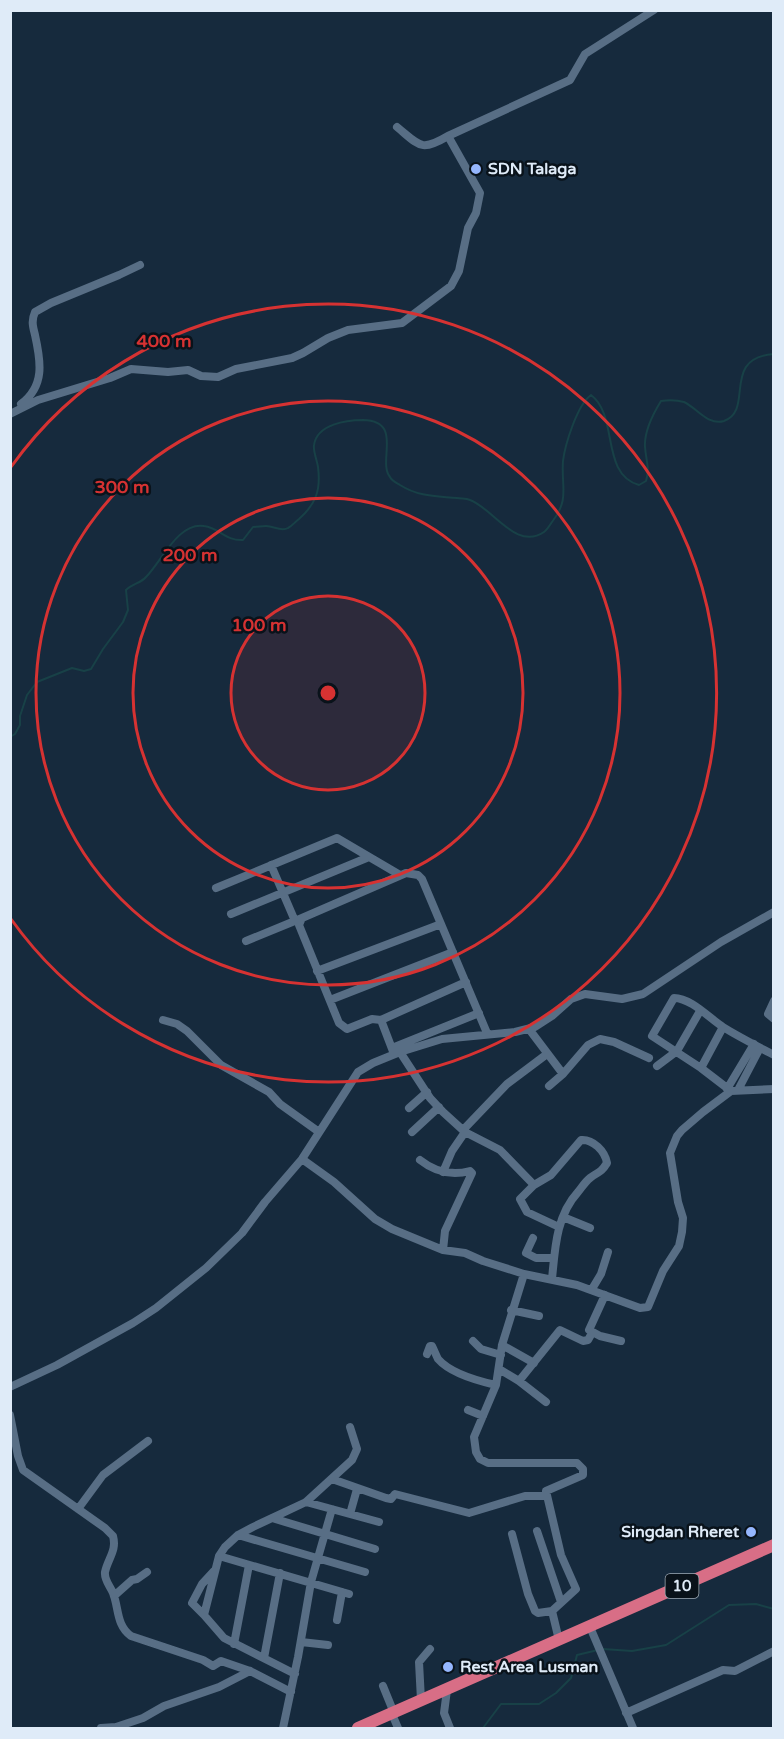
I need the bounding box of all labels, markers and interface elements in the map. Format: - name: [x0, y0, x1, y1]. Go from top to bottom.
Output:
- place label: SDN Talaga: [488, 159, 576, 179]
- marker: SDN Talaga: [469, 162, 483, 176]
- text: 400 m: [136, 330, 192, 352]
- text: 300 m: [94, 476, 150, 498]
- text: 200 m: [162, 544, 218, 566]
- text: 100 m: [231, 614, 287, 636]
- centre of rings: [318, 683, 338, 703]
- place label: Singdan Rheret: [621, 1522, 740, 1542]
- marker: Singdan Rheret: [744, 1525, 758, 1539]
- road number: 10: [666, 1574, 698, 1598]
- place label: Rest Area Lusman: [460, 1657, 598, 1677]
- marker: Rest Area Lusman: [441, 1660, 455, 1674]

